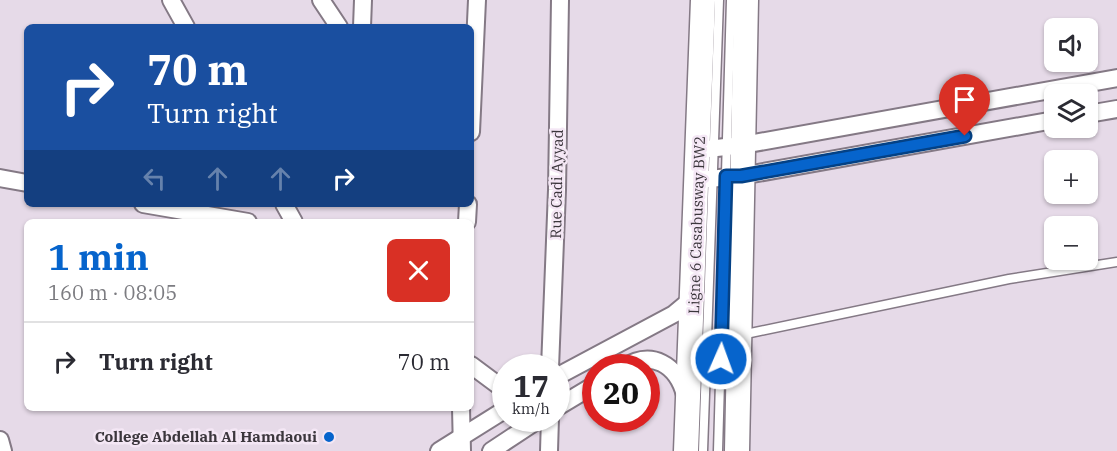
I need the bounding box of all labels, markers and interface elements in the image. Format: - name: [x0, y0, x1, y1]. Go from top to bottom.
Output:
- map controls: [1044, 18, 1098, 270]
- button: sound: [1044, 18, 1098, 72]
- text: 70 m: [147, 42, 248, 97]
- icon: right: [48, 48, 126, 126]
- pin: [939, 74, 990, 136]
- icon: arrive: [948, 83, 981, 116]
- button: layers: [1044, 84, 1098, 138]
- text: Turn right: [147, 95, 278, 130]
- street label: Rue Cadi Ayyad: [546, 129, 567, 239]
- street label: Ligne 6 Casabusway BW2: [684, 136, 709, 314]
- button: +: [1044, 150, 1098, 204]
- icon: left: [138, 162, 171, 195]
- icon: ahead: [201, 162, 234, 195]
- icon: ahead: [264, 162, 297, 195]
- icon: right: [327, 162, 360, 195]
- button: −: [1044, 216, 1098, 270]
- text: 1 min: [48, 233, 149, 280]
- button: close: [387, 239, 450, 302]
- text: 160 m · 08:05: [48, 279, 177, 306]
- position arrow: [689, 327, 753, 391]
- icon: right: [48, 345, 81, 378]
- text: Turn right: [99, 347, 213, 376]
- text: 70 m: [398, 347, 450, 376]
- speed limit sign: 20: [582, 354, 660, 432]
- text: 17: [513, 366, 549, 405]
- text: km/h: [512, 399, 550, 418]
- place label: College Abdellah Al Hamdaoui: [95, 427, 317, 446]
- marker: College Abdellah Al Hamdaoui: [322, 430, 336, 444]

